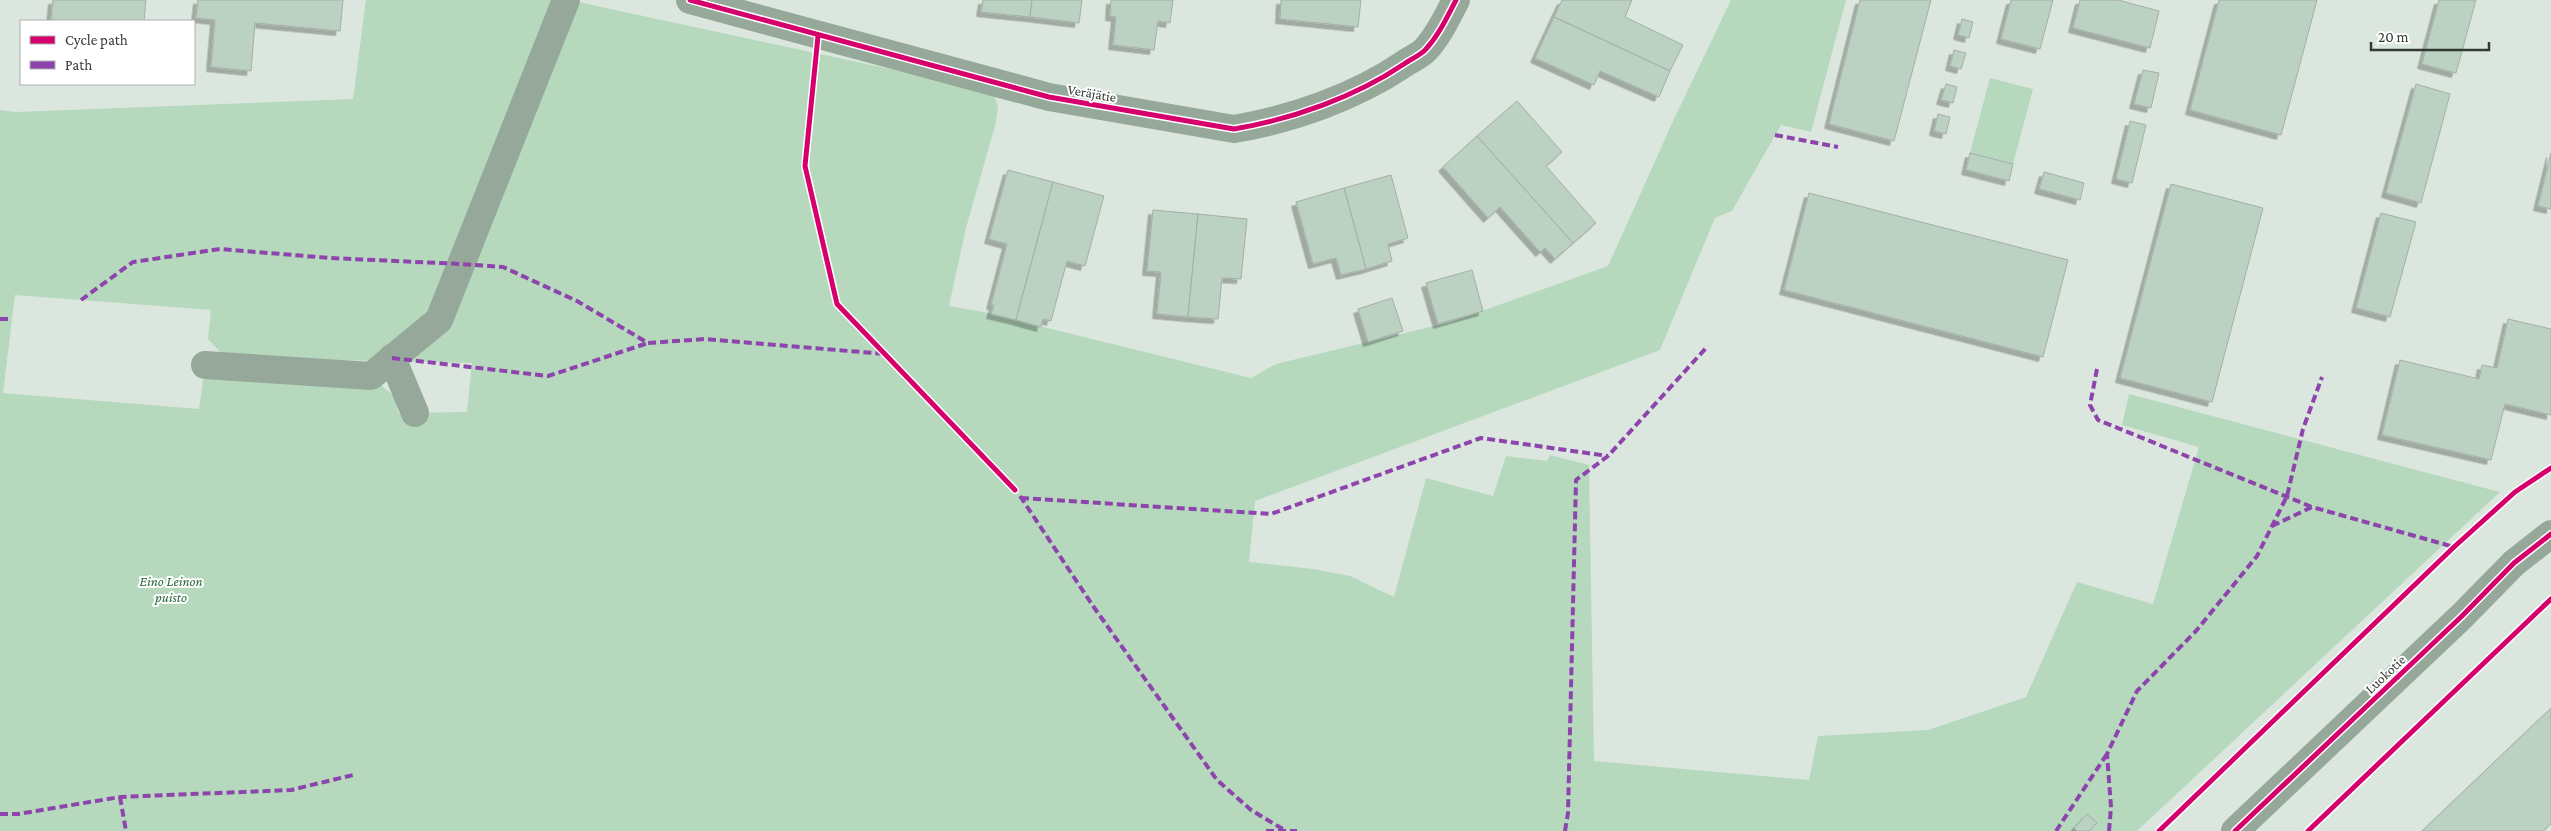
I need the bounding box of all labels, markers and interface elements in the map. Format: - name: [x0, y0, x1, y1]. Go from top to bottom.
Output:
- legend: [20, 20, 195, 85]
- scale bar: [2371, 20, 2488, 52]
- text: 20 m: [2378, 29, 2409, 45]
- text: Cycle path: [65, 32, 128, 49]
- text: Path: [65, 57, 92, 73]
- street label: Veräjätie: [1066, 81, 1118, 106]
- park label: Eino Leinon puisto: [139, 573, 203, 605]
- street label: Luokotie: [2362, 651, 2408, 697]

